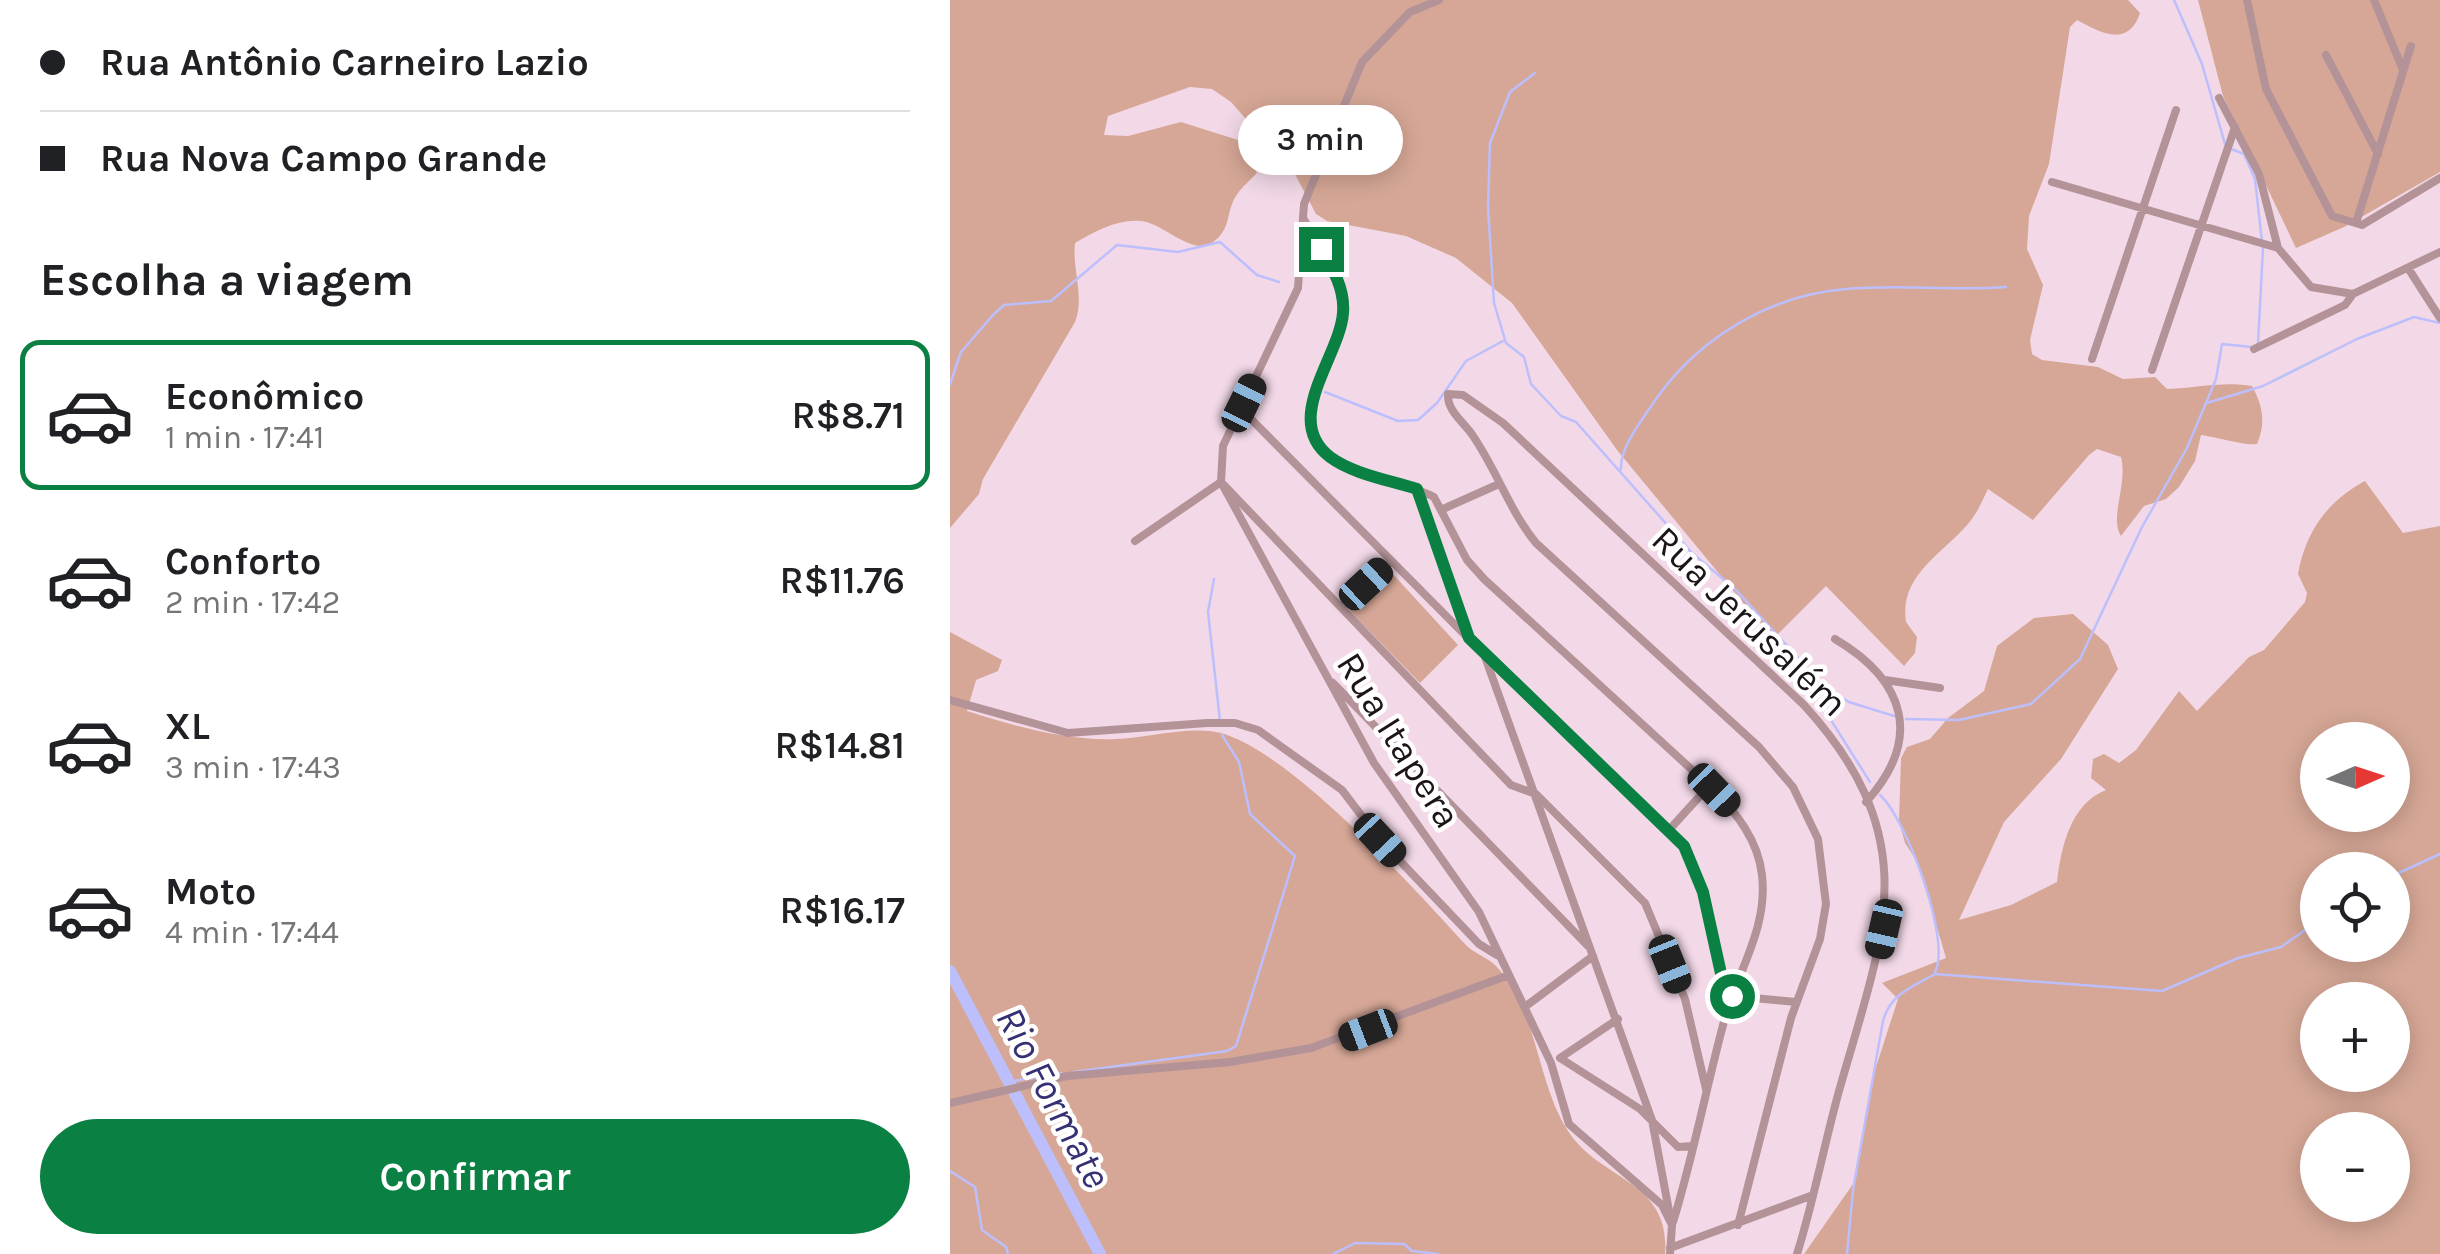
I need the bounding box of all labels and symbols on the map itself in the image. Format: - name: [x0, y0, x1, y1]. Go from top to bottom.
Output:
- callout: 3 min: [1238, 104, 1404, 174]
- route end: [1299, 227, 1344, 272]
- car: [1217, 369, 1271, 437]
- street label: Rua Jerusalém: [1643, 517, 1857, 726]
- car: [1334, 553, 1398, 615]
- street label: Rua Itapera: [1327, 644, 1470, 836]
- north arrow: [2300, 722, 2410, 832]
- car: [1682, 758, 1746, 822]
- car: [1349, 808, 1411, 872]
- car: [1863, 896, 1905, 962]
- car: [1645, 931, 1695, 997]
- route start: [1710, 974, 1755, 1019]
- water label: Rio Formate: [986, 999, 1121, 1196]
- car: [1335, 1005, 1401, 1055]

